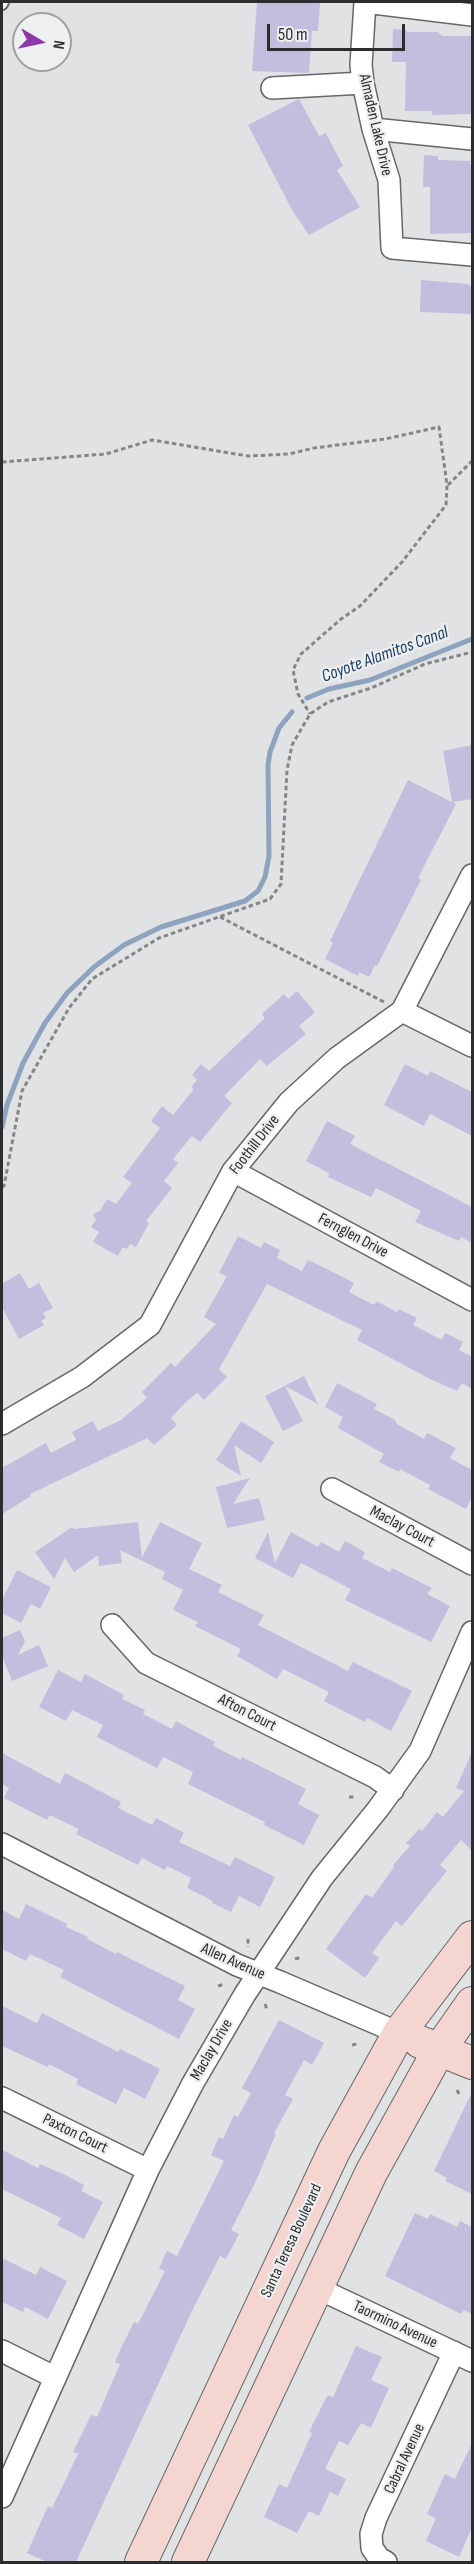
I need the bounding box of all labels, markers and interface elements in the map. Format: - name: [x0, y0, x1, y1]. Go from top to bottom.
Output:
- north arrow: [12, 12, 72, 72]
- scale bar: [270, 12, 408, 50]
- text: 50 m: [278, 24, 308, 45]
- text: N: [48, 39, 68, 50]
- street label: Almaden Lake Drive: [354, 72, 396, 178]
- water label: Coyote Alamitos Canal: [319, 622, 451, 688]
- street label: Foothill Drive: [226, 1111, 284, 1179]
- street label: Fernglen Drive: [315, 1209, 391, 1263]
- street label: Maclay Court: [366, 1502, 438, 1552]
- street label: Afton Court: [215, 1690, 279, 1736]
- street label: Allen Avenue: [198, 1939, 268, 1985]
- street label: Maclay Drive: [187, 2016, 237, 2084]
- street label: Paxton Court: [39, 2110, 111, 2158]
- street label: Santa Teresa Boulevard: [257, 2181, 327, 2301]
- street label: Taormino Avenue: [350, 2297, 440, 2353]
- street label: Cabral Avenue: [380, 2421, 430, 2497]

